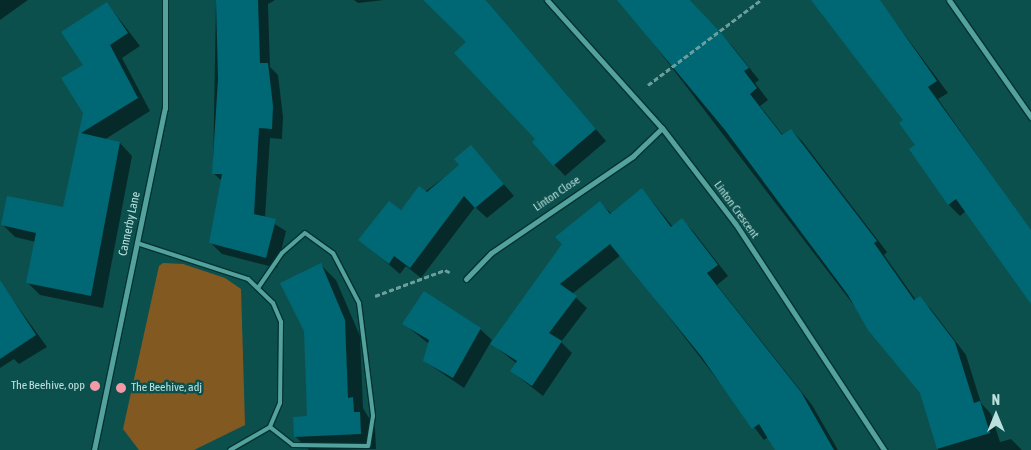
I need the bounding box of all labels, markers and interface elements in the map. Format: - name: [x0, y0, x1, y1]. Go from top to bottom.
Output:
- street label: Linton Close: [531, 173, 583, 215]
- street label: Linton Crescent: [710, 178, 762, 242]
- street label: Cannerby Lane: [116, 191, 144, 257]
- place label: The Beehive, opp: [11, 379, 85, 393]
- marker: The Beehive, opp: [89, 380, 101, 392]
- place label: The Beehive, adj: [131, 381, 202, 395]
- marker: The Beehive, adj: [115, 382, 127, 394]
- north arrow: [971, 390, 1021, 440]
- text: N: [992, 392, 1000, 408]

